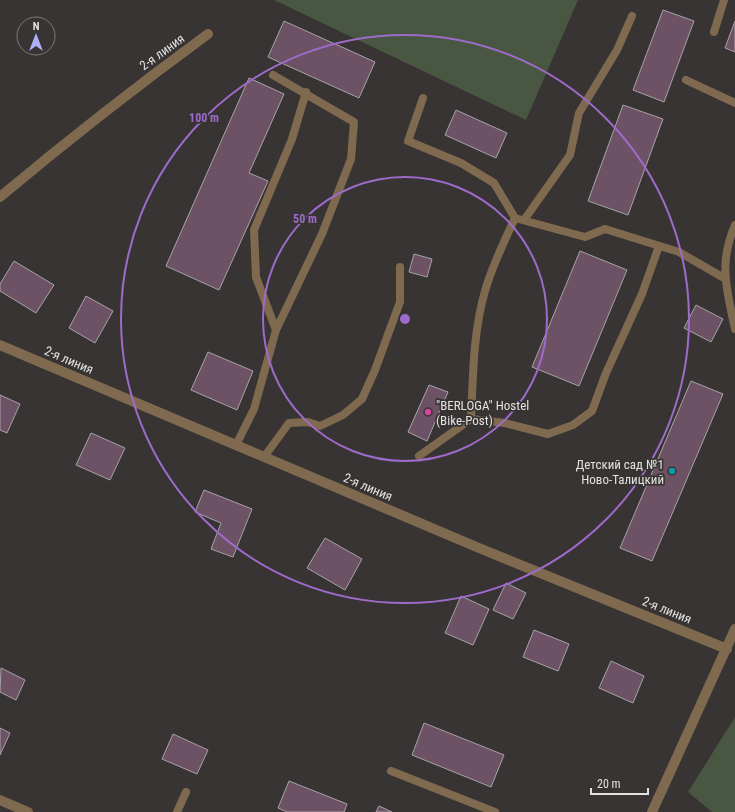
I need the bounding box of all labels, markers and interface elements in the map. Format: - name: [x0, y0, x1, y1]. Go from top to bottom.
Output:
- north arrow: [16, 16, 56, 56]
- text: N: [33, 20, 40, 33]
- street label: 2-я линия: [137, 31, 187, 73]
- text: 100 m: [189, 111, 219, 125]
- text: 50 m: [293, 212, 317, 226]
- centre of rings: [398, 312, 412, 326]
- street label: 2-я линия: [42, 343, 96, 377]
- place label: "BERLOGA" Hostel (Bike-Post): [436, 398, 529, 428]
- marker: "BERLOGA" Hostel (Bike-Post): [423, 407, 433, 417]
- place label: Детский сад №1 Ново-Талицкий: [576, 457, 664, 487]
- marker: Детский сад №1 Ново-Талицкий: [667, 466, 677, 476]
- street label: 2-я линия: [341, 470, 395, 504]
- street label: 2-я линия: [640, 593, 694, 627]
- scale bar: [591, 770, 648, 796]
- text: 20 m: [597, 777, 621, 791]

